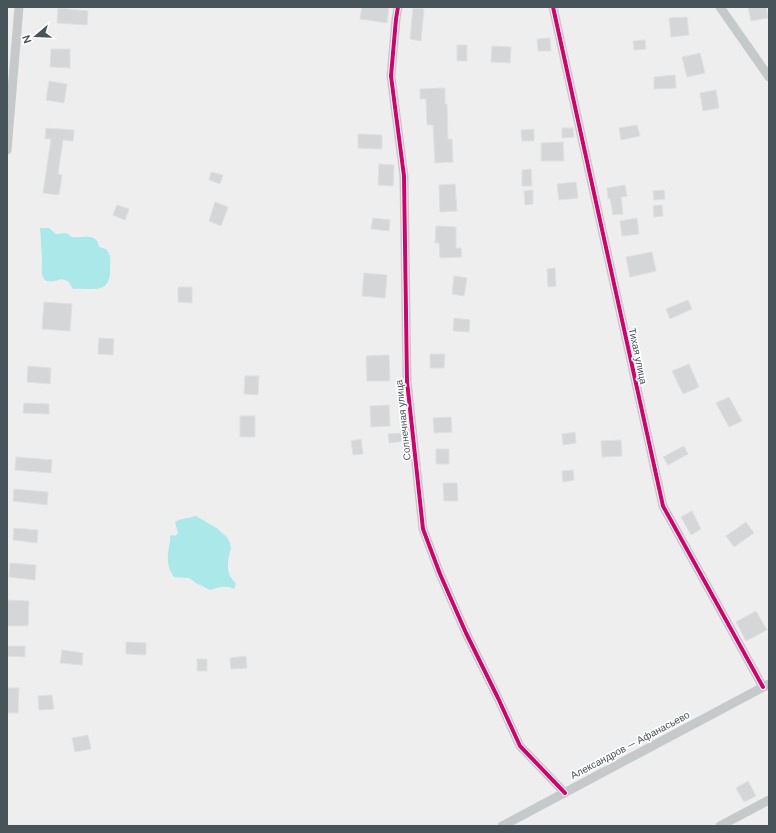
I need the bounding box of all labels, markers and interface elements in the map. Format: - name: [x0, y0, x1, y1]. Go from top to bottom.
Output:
- north arrow: [16, 16, 56, 56]
- text: N: [19, 33, 34, 45]
- street label: Тихая улица: [626, 327, 650, 386]
- street label: Солнечная улица: [392, 379, 414, 461]
- street label: Александров — Афанасьево: [568, 708, 692, 782]

